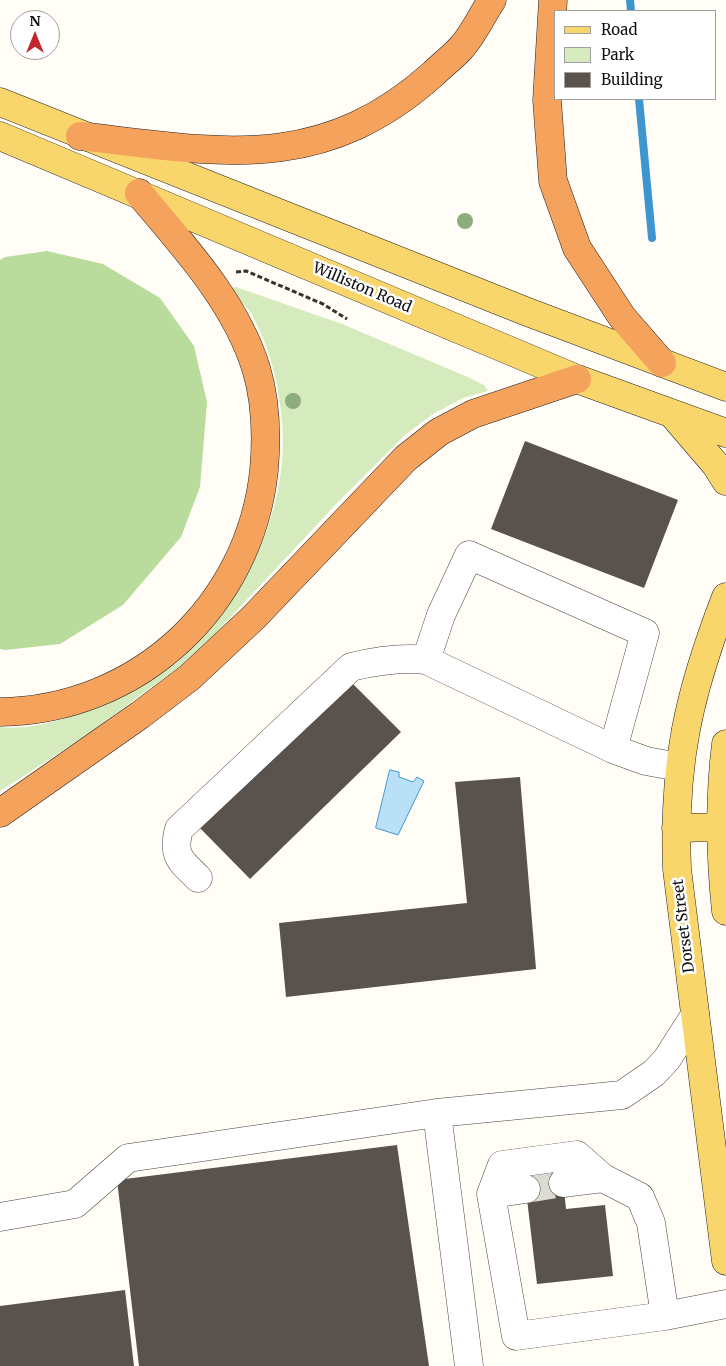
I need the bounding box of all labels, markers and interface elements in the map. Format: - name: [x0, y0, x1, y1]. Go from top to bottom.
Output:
- north arrow: [10, 10, 60, 60]
- legend: [554, 10, 716, 100]
- text: N: [29, 12, 41, 30]
- text: Road: [601, 20, 637, 39]
- text: Park: [601, 45, 634, 64]
- text: Building: [601, 70, 663, 89]
- street label: Williston Road: [310, 259, 414, 317]
- street label: Dorset Street: [669, 878, 699, 974]

